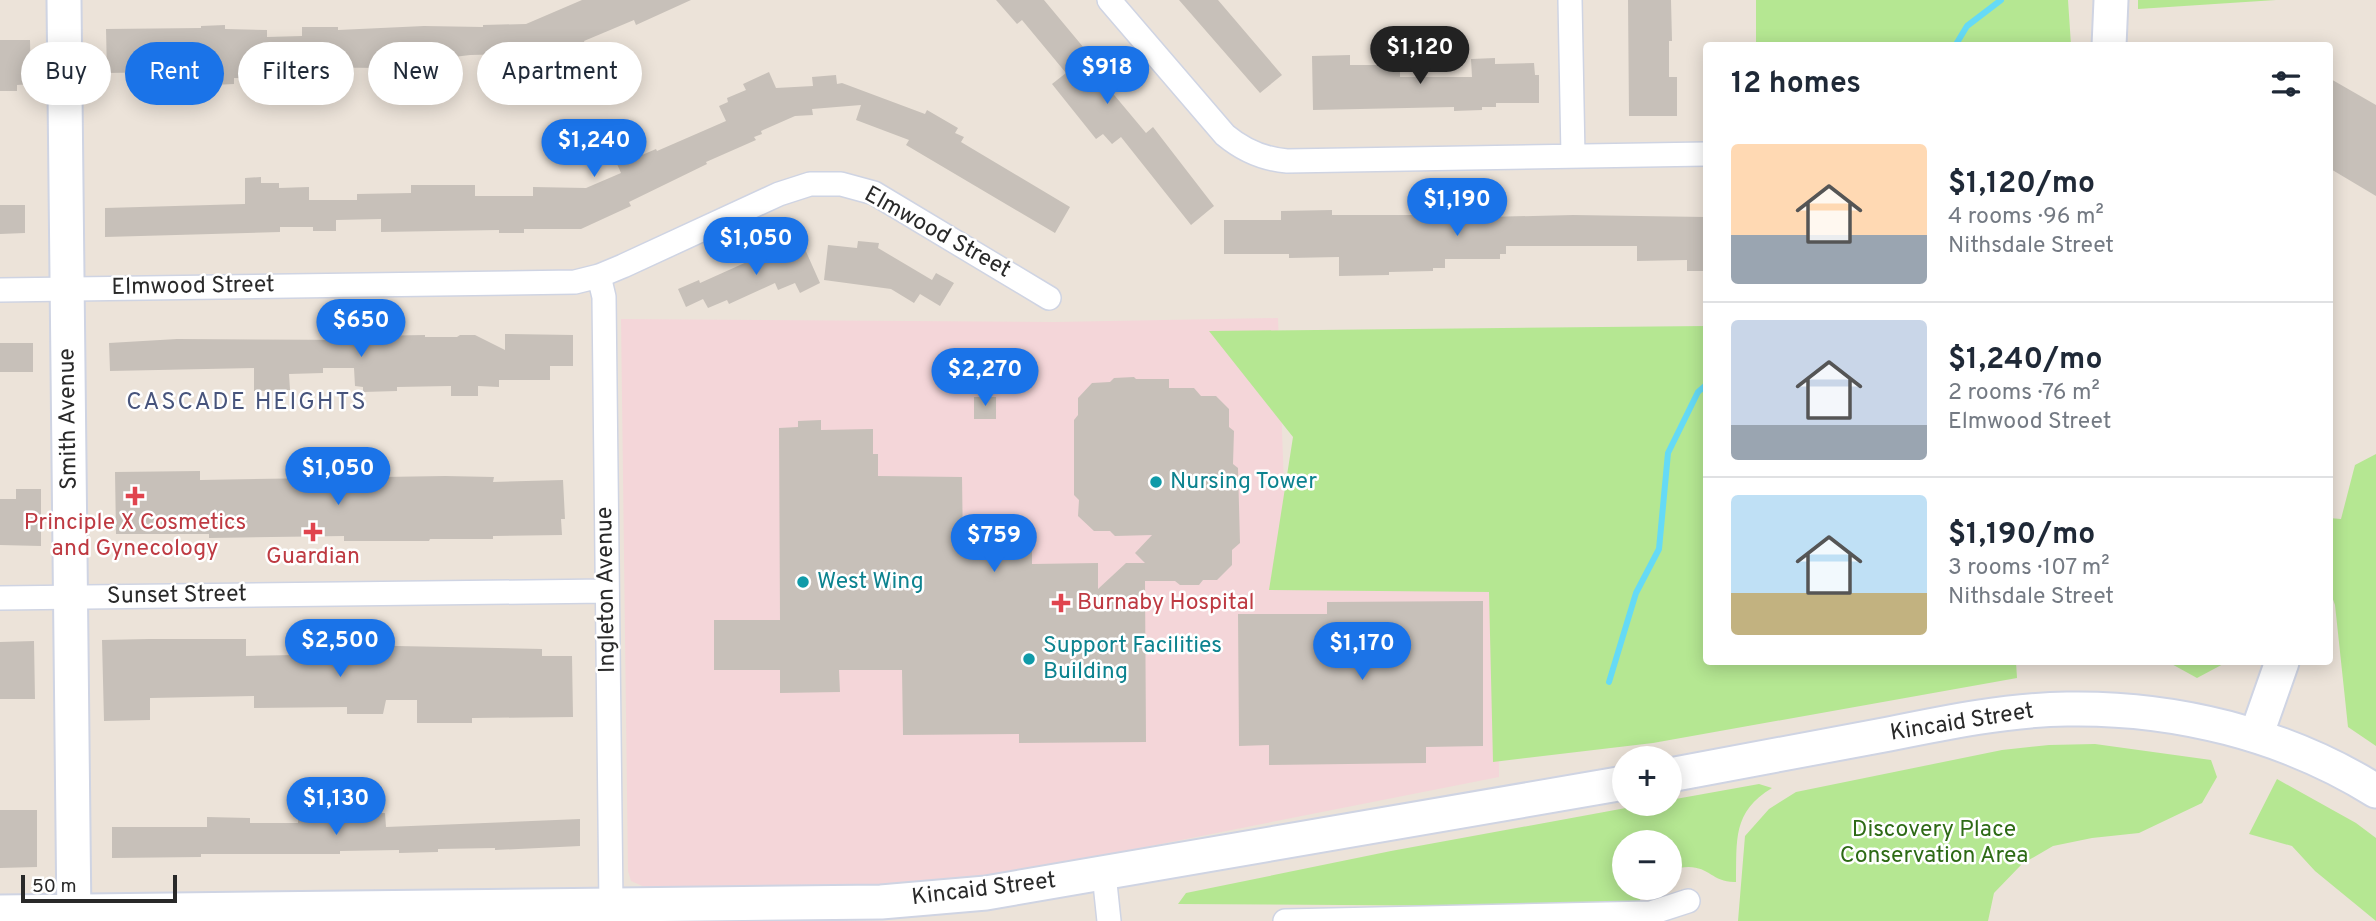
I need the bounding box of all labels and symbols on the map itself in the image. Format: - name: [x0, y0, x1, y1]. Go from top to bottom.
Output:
- pin: $1,120: [1363, 27, 1477, 86]
- pin: $918: [1066, 46, 1148, 106]
- pin: $1,240: [537, 120, 651, 179]
- pin: $1,190: [1400, 178, 1514, 238]
- street label: Elmwood Street: [859, 181, 1015, 285]
- pin: $1,050: [699, 218, 813, 277]
- street label: Elmwood Street: [111, 271, 275, 303]
- pin: $650: [320, 300, 402, 359]
- street label: Smith Avenue: [53, 348, 85, 490]
- pin: $2,270: [928, 348, 1042, 408]
- district label: CASCADE HEIGHTS: [126, 388, 368, 418]
- pin: $1,050: [281, 448, 395, 507]
- place label: Nursing Tower: [1170, 468, 1317, 497]
- marker: Nursing Tower: [1148, 474, 1164, 490]
- marker: Principle X Cosmetics and Gynecology: [125, 486, 145, 506]
- street label: Ingleton Avenue: [591, 507, 623, 673]
- place label: Principle X Cosmetics and Gynecology: [24, 509, 246, 564]
- pin: $759: [953, 514, 1035, 574]
- marker: Guardian: [305, 524, 321, 540]
- place label: Guardian: [266, 543, 360, 572]
- place label: West Wing: [817, 568, 924, 597]
- marker: West Wing: [795, 574, 811, 590]
- street label: Sunset Street: [107, 580, 247, 612]
- place label: Burnaby Hospital: [1077, 589, 1255, 618]
- marker: Burnaby Hospital: [1051, 593, 1071, 613]
- pin: $2,500: [283, 620, 397, 679]
- pin: $1,170: [1305, 622, 1419, 682]
- place label: Support Facilities Building: [1043, 632, 1222, 687]
- marker: Support Facilities Building: [1021, 651, 1037, 667]
- street label: Kincaid Street: [1888, 697, 2036, 749]
- pin: $1,130: [279, 778, 393, 837]
- park label: Discovery Place Conservation Area: [1840, 816, 2028, 871]
- street label: Kincaid Street: [910, 867, 1058, 913]
- scale bar: [21, 872, 177, 904]

